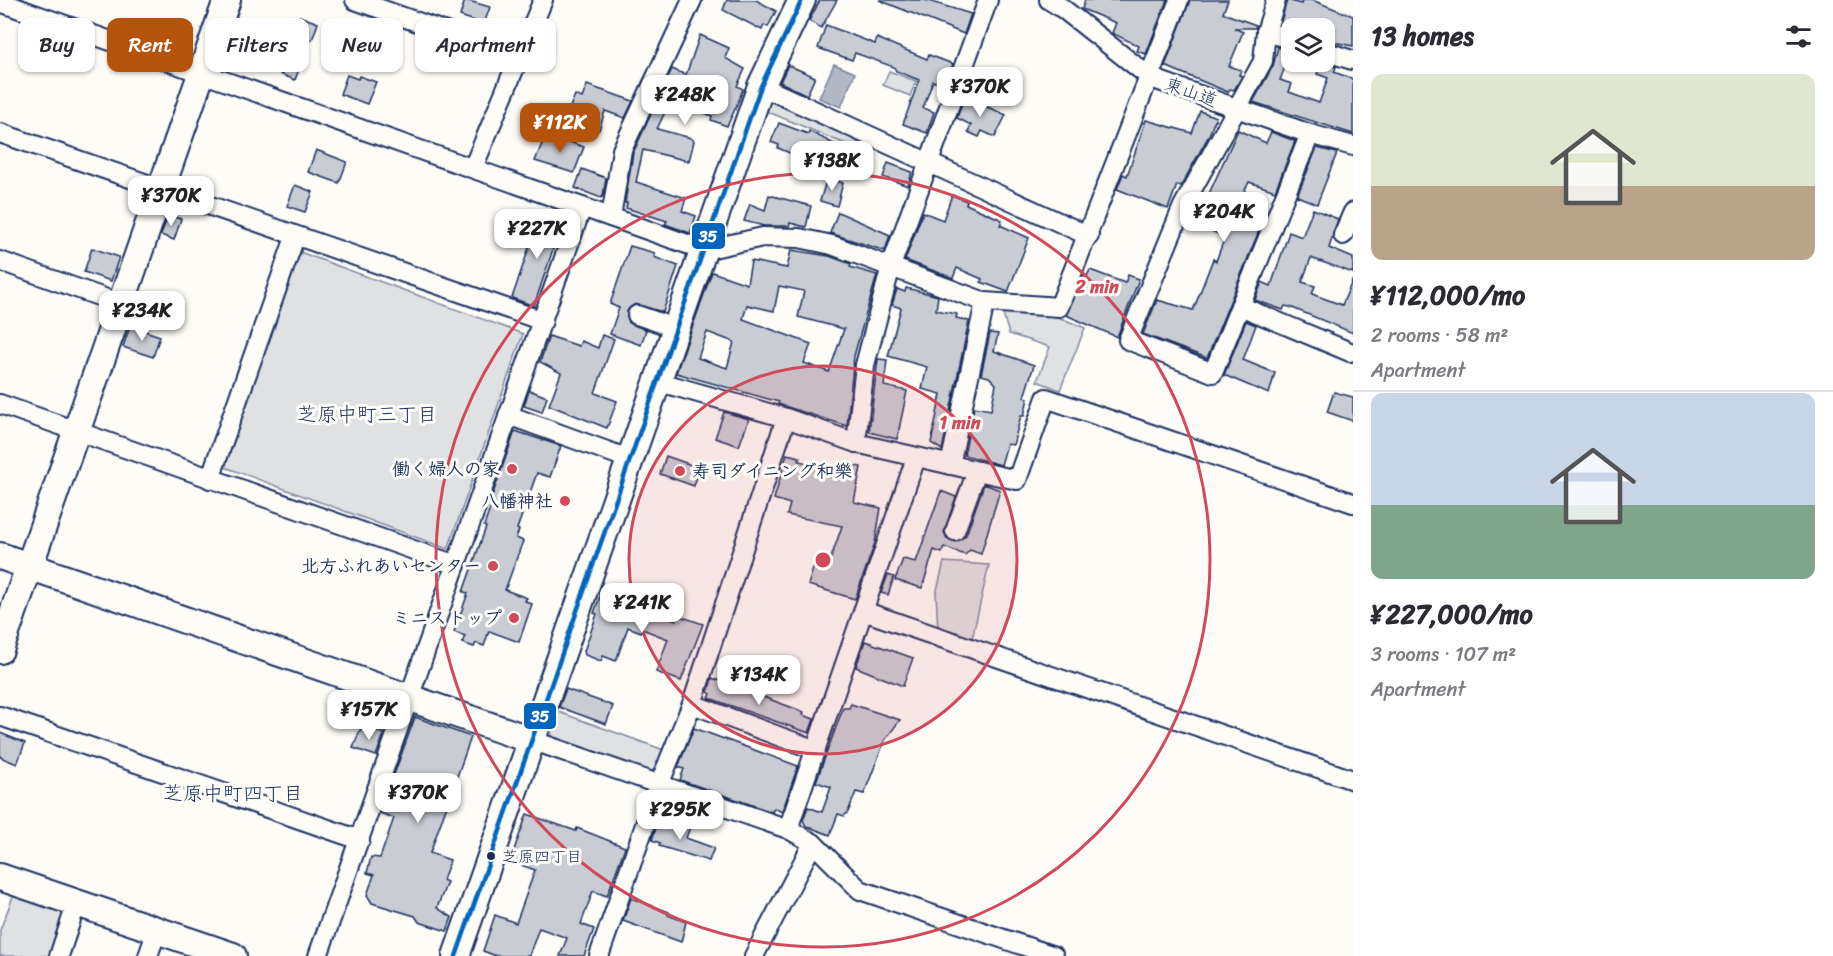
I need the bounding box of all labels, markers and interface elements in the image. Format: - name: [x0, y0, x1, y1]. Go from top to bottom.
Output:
- text: 13 homes: [1371, 13, 1474, 59]
- chip: Buy: [18, 18, 95, 72]
- chip: Rent: [107, 18, 193, 72]
- chip: Filters: [205, 18, 309, 72]
- chip: New: [321, 18, 403, 72]
- chip: Apartment: [415, 18, 556, 72]
- map controls: [1281, 18, 1335, 72]
- button: layers: [1281, 18, 1335, 72]
- icon: filters: [1782, 20, 1815, 53]
- pin: ¥370K: [938, 67, 1022, 118]
- street label: 東山道: [1160, 68, 1222, 116]
- text: ¥370K: [951, 69, 1009, 104]
- pin: ¥248K: [643, 75, 727, 126]
- text: ¥248K: [655, 77, 715, 112]
- pin: ¥112K: [518, 103, 602, 154]
- text: ¥112K: [534, 105, 586, 140]
- icon: home: [1539, 113, 1647, 221]
- pin: ¥138K: [790, 141, 874, 192]
- text: ¥138K: [805, 143, 859, 178]
- pin: ¥370K: [129, 176, 213, 227]
- text: ¥370K: [142, 178, 200, 213]
- pin: ¥204K: [1182, 192, 1266, 243]
- text: ¥204K: [1194, 194, 1254, 229]
- pin: ¥227K: [495, 209, 579, 260]
- text: ¥227K: [508, 211, 566, 246]
- line badge: 35: [691, 222, 726, 250]
- text: 35: [698, 222, 718, 251]
- text: 2 min: [1074, 271, 1119, 303]
- text: ¥112,000/mo: [1371, 272, 1525, 318]
- pin: ¥234K: [100, 291, 184, 342]
- text: ¥234K: [113, 293, 171, 328]
- text: 2 rooms · 58 m²: [1371, 318, 1508, 353]
- text: Apartment: [1371, 353, 1465, 388]
- district label: 芝原中町三丁目: [297, 397, 437, 432]
- text: 1 min: [940, 407, 981, 439]
- icon: home: [1539, 432, 1647, 540]
- place label: 働く婦人の家: [392, 453, 500, 485]
- place label: 寿司ダイニング和樂: [692, 455, 852, 487]
- marker: 働く婦人の家: [505, 462, 519, 476]
- marker: 寿司ダイニング和樂: [673, 464, 687, 478]
- place label: 八幡神社: [481, 485, 553, 517]
- marker: 八幡神社: [558, 494, 572, 508]
- place label: 北方ふれあいセンター: [301, 550, 481, 582]
- centre of rings: [813, 550, 833, 570]
- marker: 北方ふれあいセンター: [486, 559, 500, 573]
- pin: ¥241K: [600, 583, 684, 634]
- text: ¥241K: [614, 585, 670, 620]
- text: ¥227,000/mo: [1371, 591, 1533, 637]
- place label: ミニストップ: [392, 602, 502, 634]
- marker: ミニストップ: [507, 611, 521, 625]
- text: 3 rooms · 107 m²: [1371, 637, 1516, 672]
- pin: ¥134K: [717, 655, 801, 706]
- text: ¥134K: [731, 657, 787, 692]
- text: Apartment: [1371, 672, 1465, 707]
- pin: ¥157K: [327, 690, 411, 741]
- text: ¥157K: [341, 692, 397, 727]
- line badge: 35: [523, 702, 557, 730]
- text: 35: [530, 702, 550, 731]
- pin: ¥370K: [376, 773, 460, 824]
- text: ¥370K: [389, 775, 447, 810]
- district label: 芝原中町四丁目: [163, 776, 303, 811]
- pin: ¥295K: [638, 790, 722, 841]
- text: ¥295K: [650, 792, 710, 827]
- place label: 芝原四丁目: [502, 842, 582, 871]
- marker: 芝原四丁目: [485, 850, 497, 862]

